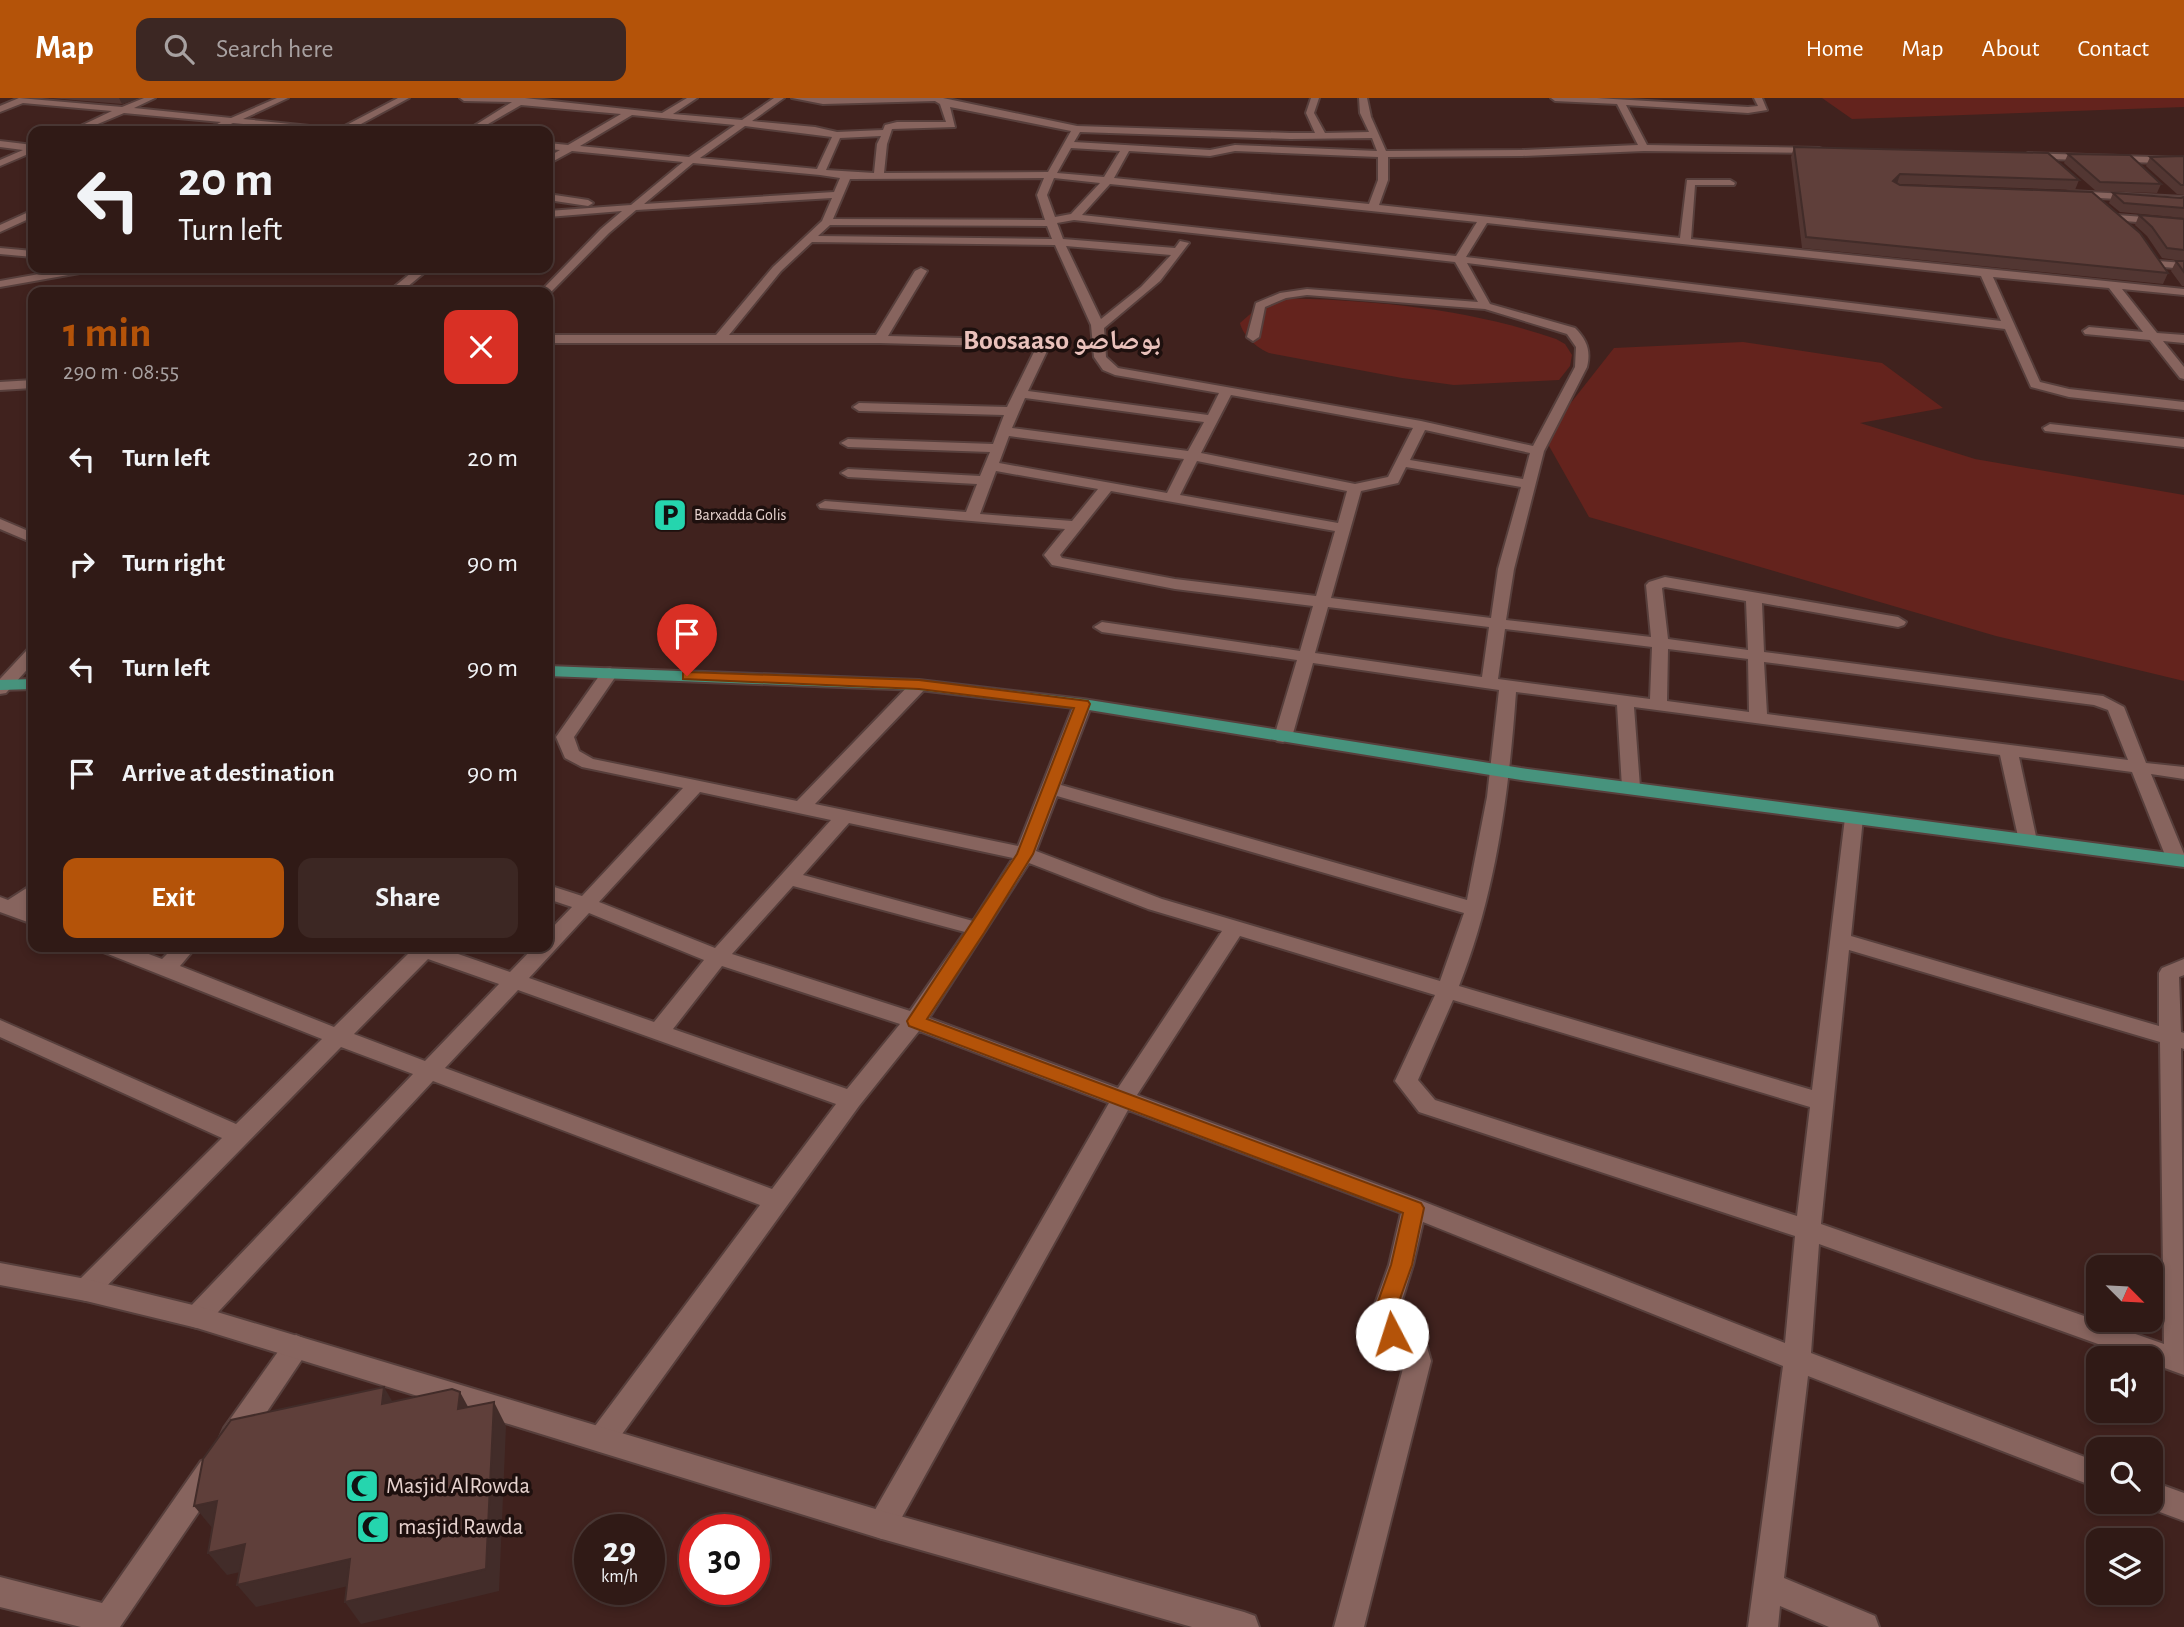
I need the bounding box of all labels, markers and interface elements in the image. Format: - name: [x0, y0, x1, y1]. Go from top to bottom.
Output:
- search box: [136, 18, 626, 81]
- icon: search: [160, 30, 198, 68]
- text: Map: [35, 32, 94, 65]
- text: Search here: [216, 36, 334, 62]
- text: Home: [1806, 37, 1864, 61]
- text: Map: [1902, 37, 1944, 61]
- text: About: [1982, 37, 2039, 61]
- text: Contact: [2077, 37, 2149, 61]
- icon: left: [63, 154, 154, 245]
- text: 20 m: [178, 156, 274, 205]
- text: Turn left: [178, 214, 282, 246]
- button: close: [444, 310, 518, 384]
- text: 1 min: [63, 312, 152, 354]
- district label: Boosaaso بوصاصو: [963, 327, 1161, 356]
- text: 290 m · 08:55: [63, 361, 179, 384]
- icon: left: [63, 440, 101, 478]
- text: Turn left: [122, 445, 210, 471]
- text: 20 m: [467, 445, 518, 471]
- parking icon: Barxadda Golis: [651, 496, 689, 534]
- place label: Barxadda Golis: [694, 507, 787, 523]
- icon: right: [63, 545, 101, 583]
- text: Turn right: [122, 550, 225, 576]
- text: 90 m: [467, 550, 518, 576]
- pin: [657, 604, 717, 676]
- icon: arrive: [668, 615, 706, 653]
- icon: left: [63, 650, 101, 688]
- text: Turn left: [122, 655, 210, 681]
- text: 90 m: [467, 655, 518, 681]
- icon: arrive: [63, 755, 101, 793]
- text: Arrive at destination: [122, 760, 335, 786]
- text: 90 m: [467, 760, 518, 786]
- button: Exit: [63, 858, 284, 938]
- button: Share: [298, 858, 518, 938]
- north arrow: [2086, 1255, 2163, 1332]
- map controls: [2086, 1255, 2163, 1605]
- position arrow: [1355, 1297, 1429, 1371]
- button: sound: [2086, 1346, 2163, 1423]
- button: search: [2086, 1437, 2163, 1514]
- mosque icon: Masjid AlRowda: [343, 1467, 381, 1505]
- place label: Masjid AlRowda: [386, 1475, 530, 1498]
- mosque icon: masjid Rawda: [354, 1508, 392, 1546]
- speed limit sign: 30: [679, 1514, 770, 1605]
- place label: masjid Rawda: [398, 1516, 523, 1539]
- button: layers: [2086, 1528, 2163, 1605]
- text: 29: [603, 1533, 636, 1568]
- text: km/h: [601, 1568, 638, 1586]

